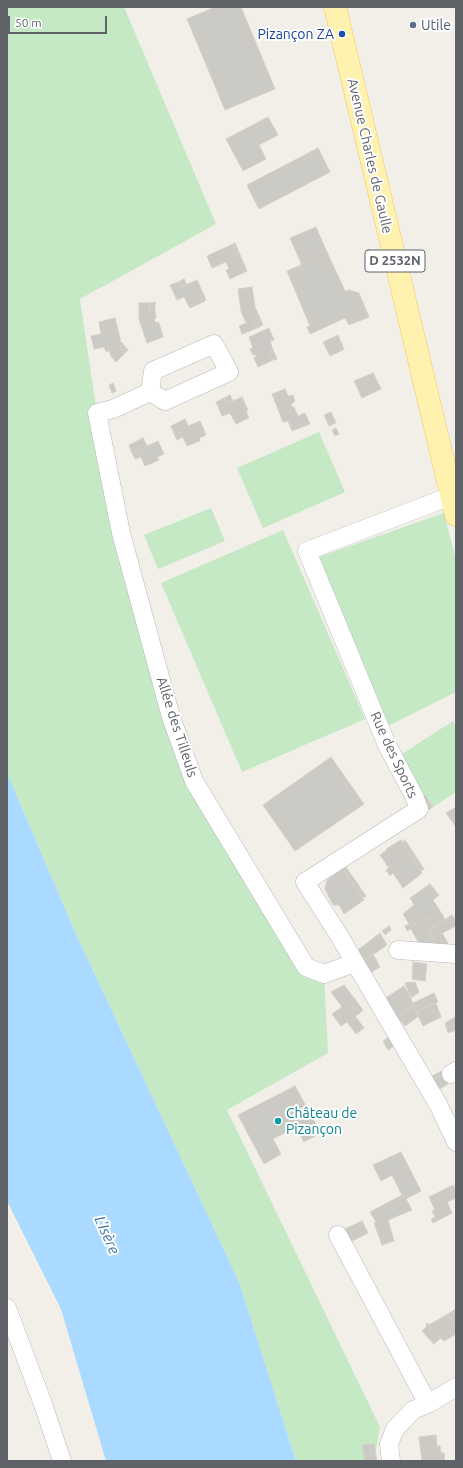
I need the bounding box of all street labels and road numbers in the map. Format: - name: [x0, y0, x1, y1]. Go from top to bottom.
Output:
- street label: Avenue Charles de Gaulle: [344, 77, 396, 235]
- road number: D 2532N: [365, 250, 425, 272]
- street label: Allée des Tilleuls: [153, 675, 201, 779]
- street label: Rue des Sports: [367, 709, 421, 801]

